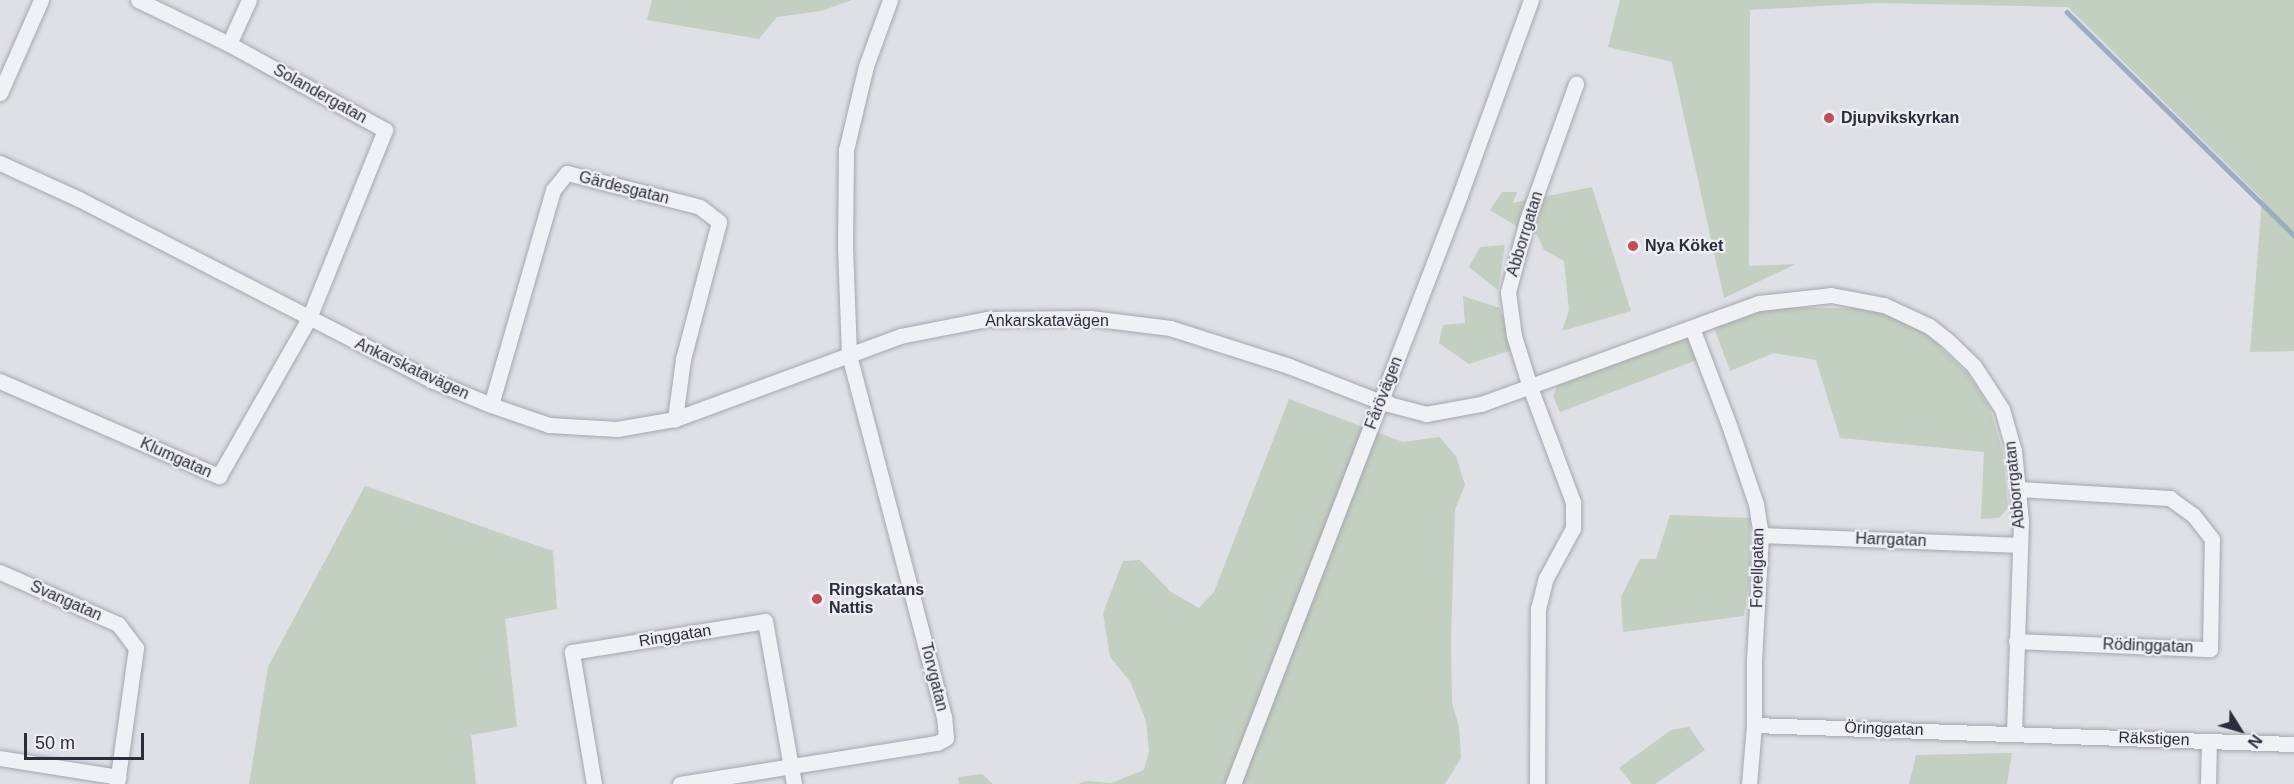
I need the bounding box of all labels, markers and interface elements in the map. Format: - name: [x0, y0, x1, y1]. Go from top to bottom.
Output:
- street label: Solandergatan: [270, 60, 370, 128]
- place label: Djupvikskyrkan: [1841, 108, 1959, 128]
- marker: Djupvikskyrkan: [1822, 111, 1836, 125]
- street label: Gärdesgatan: [577, 167, 671, 209]
- street label: Abborrgatan: [1503, 189, 1547, 279]
- place label: Nya Köket: [1645, 236, 1723, 256]
- marker: Nya Köket: [1626, 239, 1640, 253]
- street label: Ankarskatavägen: [985, 311, 1109, 331]
- street label: Ankarskatavägen: [352, 334, 472, 404]
- street label: Fårövägen: [1361, 354, 1407, 432]
- street label: Klumgatan: [137, 434, 215, 482]
- street label: Abborrgatan: [2001, 440, 2029, 530]
- street label: Forellgatan: [1748, 528, 1768, 608]
- street label: Harrgatan: [1855, 529, 1927, 551]
- street label: Svangatan: [27, 577, 105, 625]
- place label: Ringskatans Nattis: [829, 580, 924, 618]
- marker: Ringskatans Nattis: [810, 592, 824, 606]
- street label: Ringgatan: [637, 621, 713, 651]
- street label: Rödinggatan: [2102, 635, 2194, 657]
- street label: Torvgatan: [916, 641, 952, 713]
- north arrow: [2210, 700, 2270, 760]
- street label: Öringgatan: [1844, 718, 1924, 740]
- scale bar: [27, 721, 147, 759]
- street label: Räkstigen: [2118, 728, 2190, 750]
- text: N: [2245, 731, 2265, 751]
- text: 50 m: [35, 733, 75, 753]

